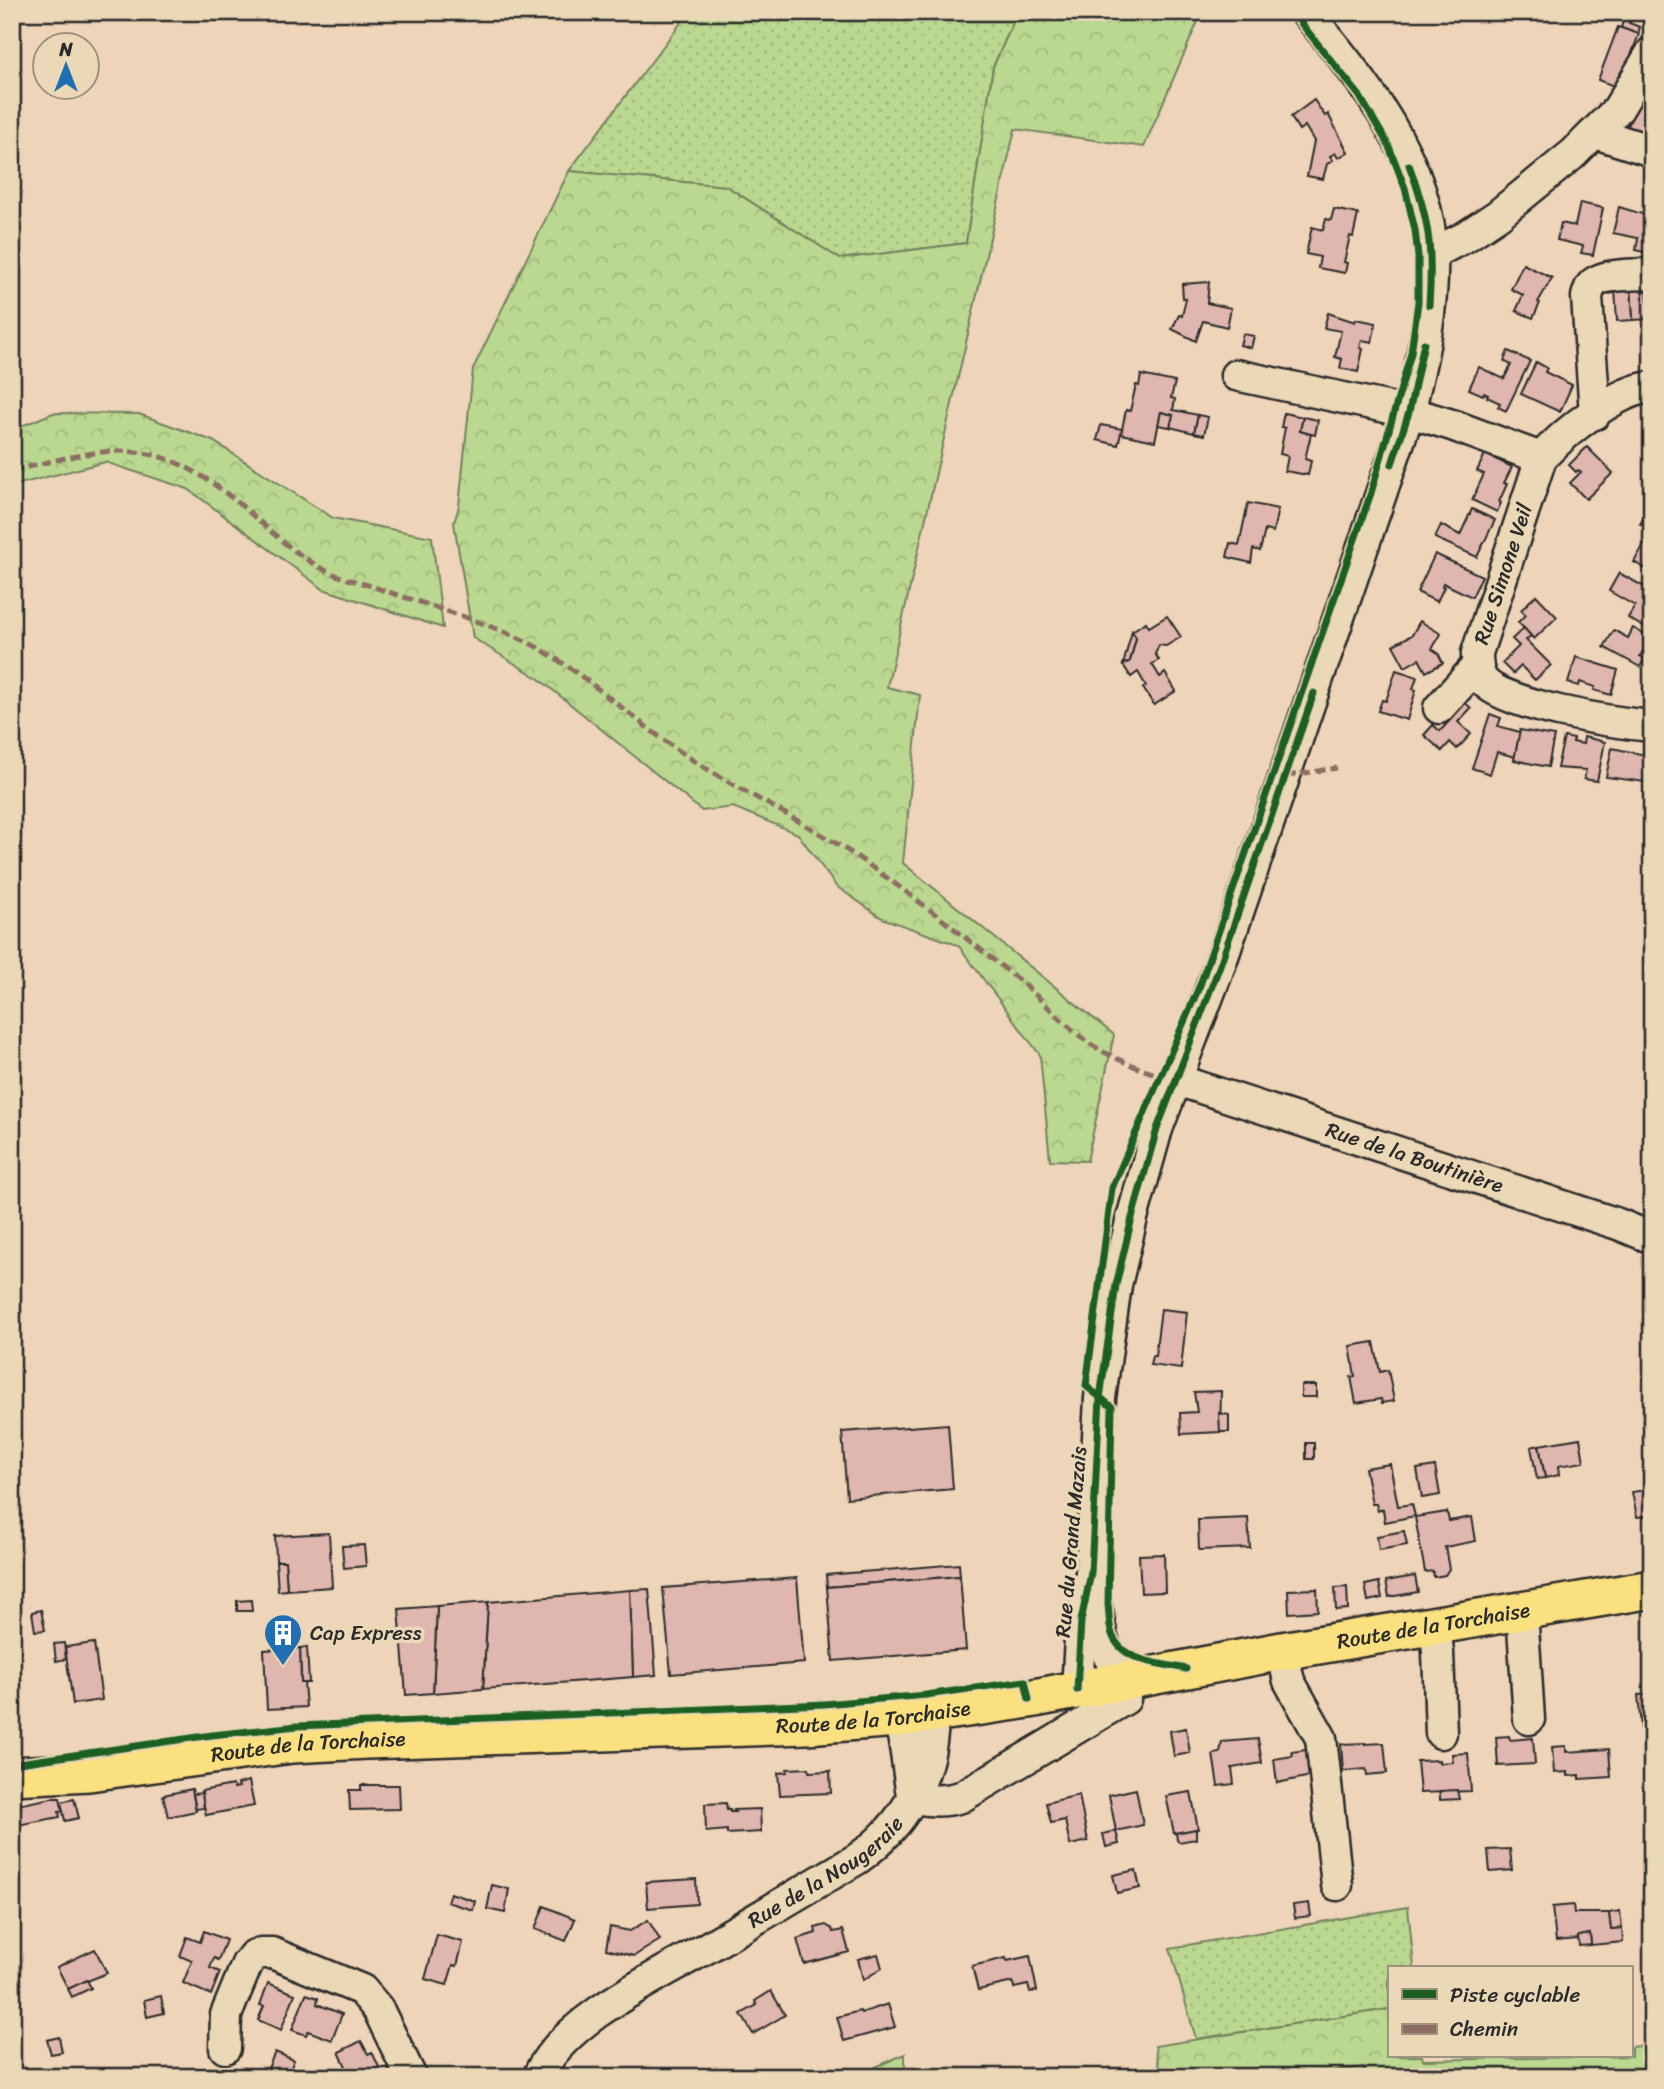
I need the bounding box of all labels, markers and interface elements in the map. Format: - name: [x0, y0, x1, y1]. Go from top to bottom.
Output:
- north arrow: [32, 32, 102, 102]
- text: N: [58, 33, 73, 66]
- street label: Rue Simone Veil: [1462, 498, 1544, 649]
- street label: Rue de la Boutinière: [1321, 1111, 1509, 1204]
- street label: Rue du Grand Mazais: [1044, 1445, 1098, 1639]
- street label: Route de la Torchaise: [1334, 1591, 1533, 1661]
- building icon: Cap Express: [262, 1612, 304, 1667]
- place label: Cap Express: [310, 1614, 422, 1652]
- street label: Route de la Torchaise: [775, 1689, 973, 1745]
- street label: Route de la Torchaise: [208, 1720, 406, 1774]
- street label: Rue de la Nougeraie: [740, 1807, 914, 1939]
- legend: [1388, 1966, 1632, 2058]
- text: Piste cyclable: [1450, 1976, 1581, 2014]
- text: Chemin: [1450, 2010, 1518, 2048]

